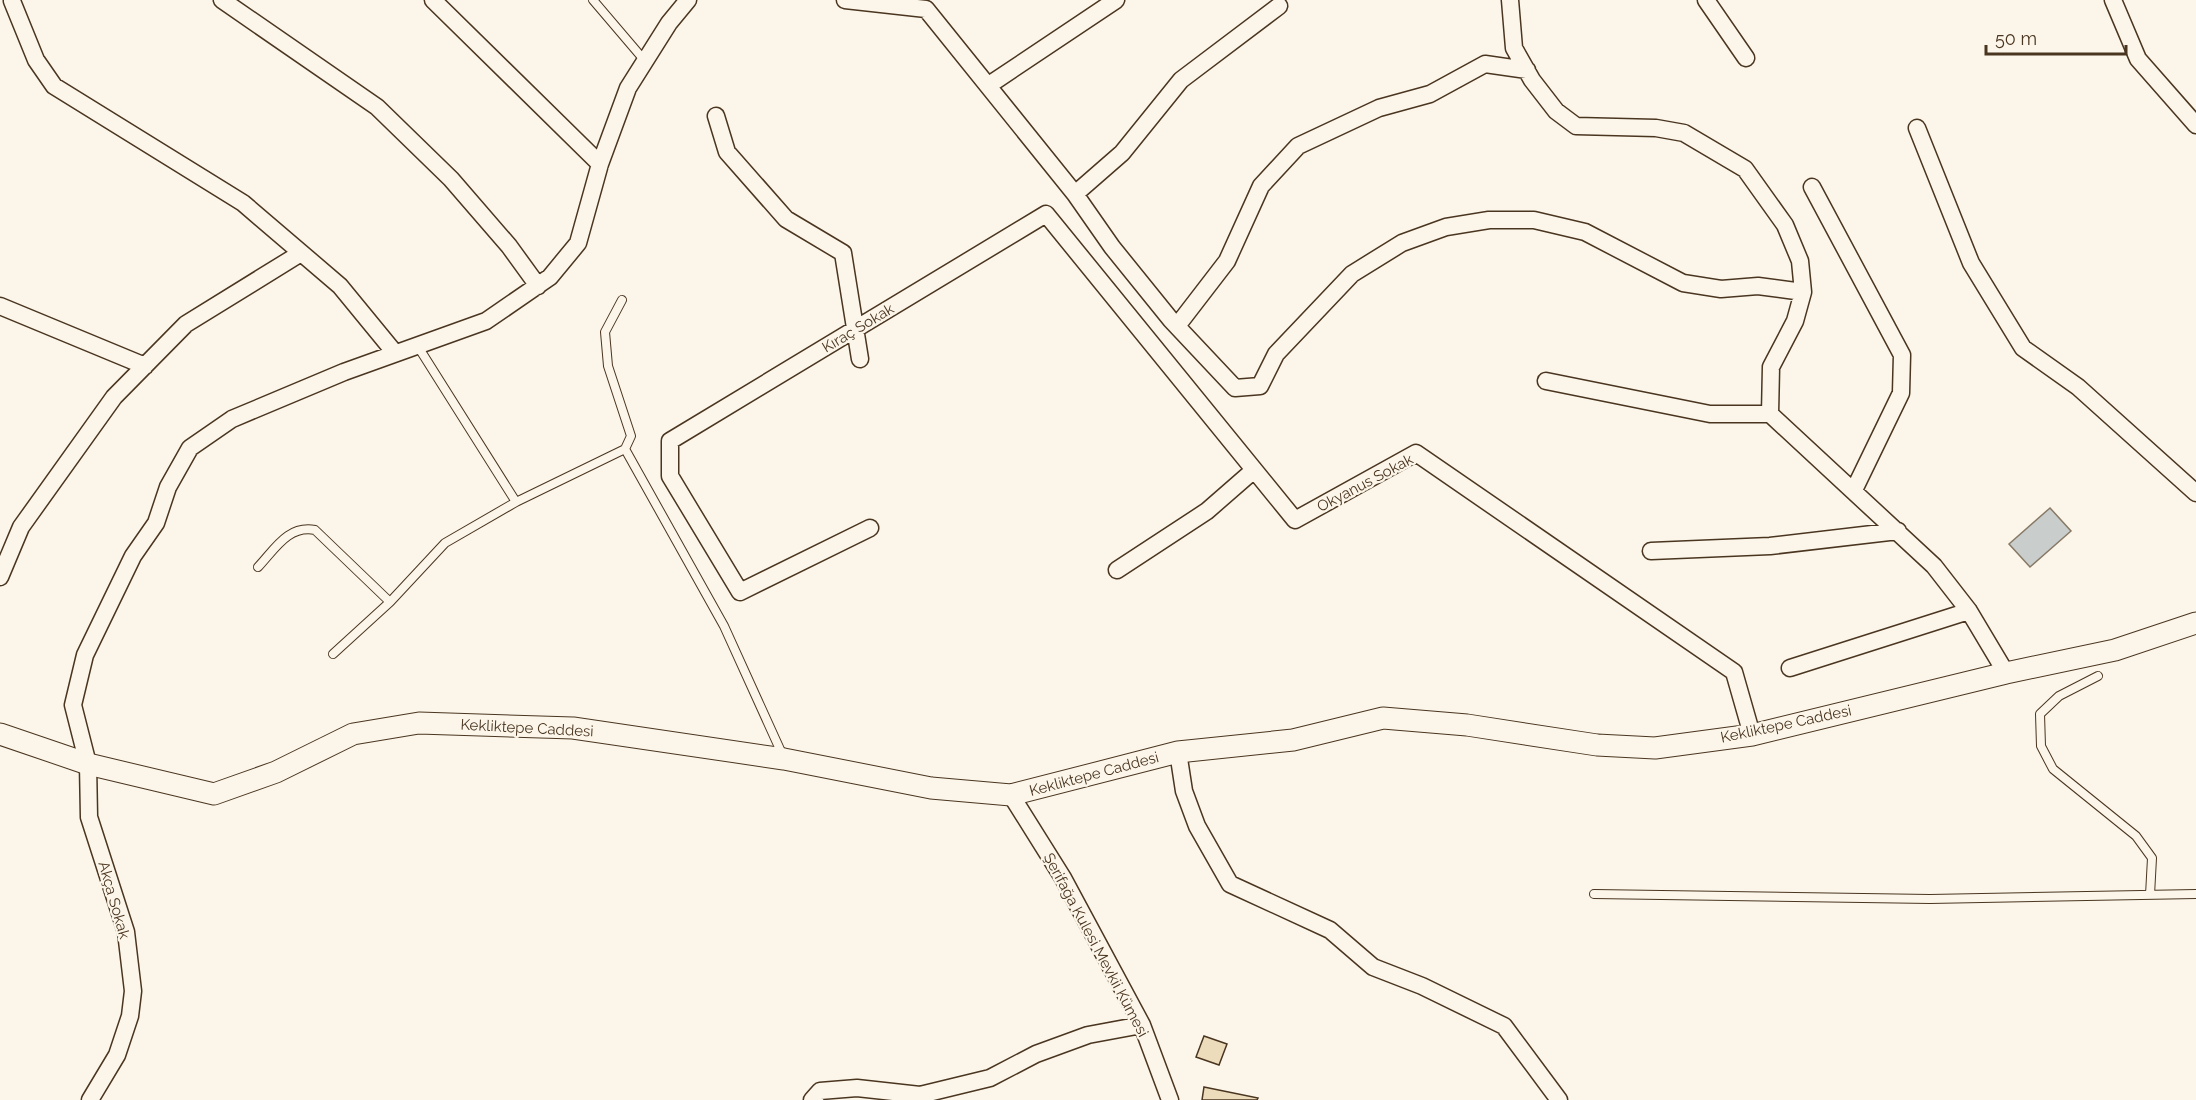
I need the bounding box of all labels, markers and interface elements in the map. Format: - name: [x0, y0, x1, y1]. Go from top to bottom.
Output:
- scale bar: [1986, 18, 2126, 56]
- text: 50 m: [1995, 28, 2037, 49]
- street label: Kıraç Sokak: [819, 300, 897, 356]
- street label: Okyanus Sokak: [1314, 450, 1416, 516]
- street label: Kekliktepe Caddesi: [1719, 701, 1853, 747]
- street label: Kekliktepe Caddesi: [460, 716, 594, 740]
- street label: Kekliktepe Caddesi: [1027, 748, 1161, 800]
- street label: Şerifağa Kulesi Mevkii Kümesi: [1040, 850, 1152, 1040]
- street label: Akça Sokak: [94, 859, 134, 941]

